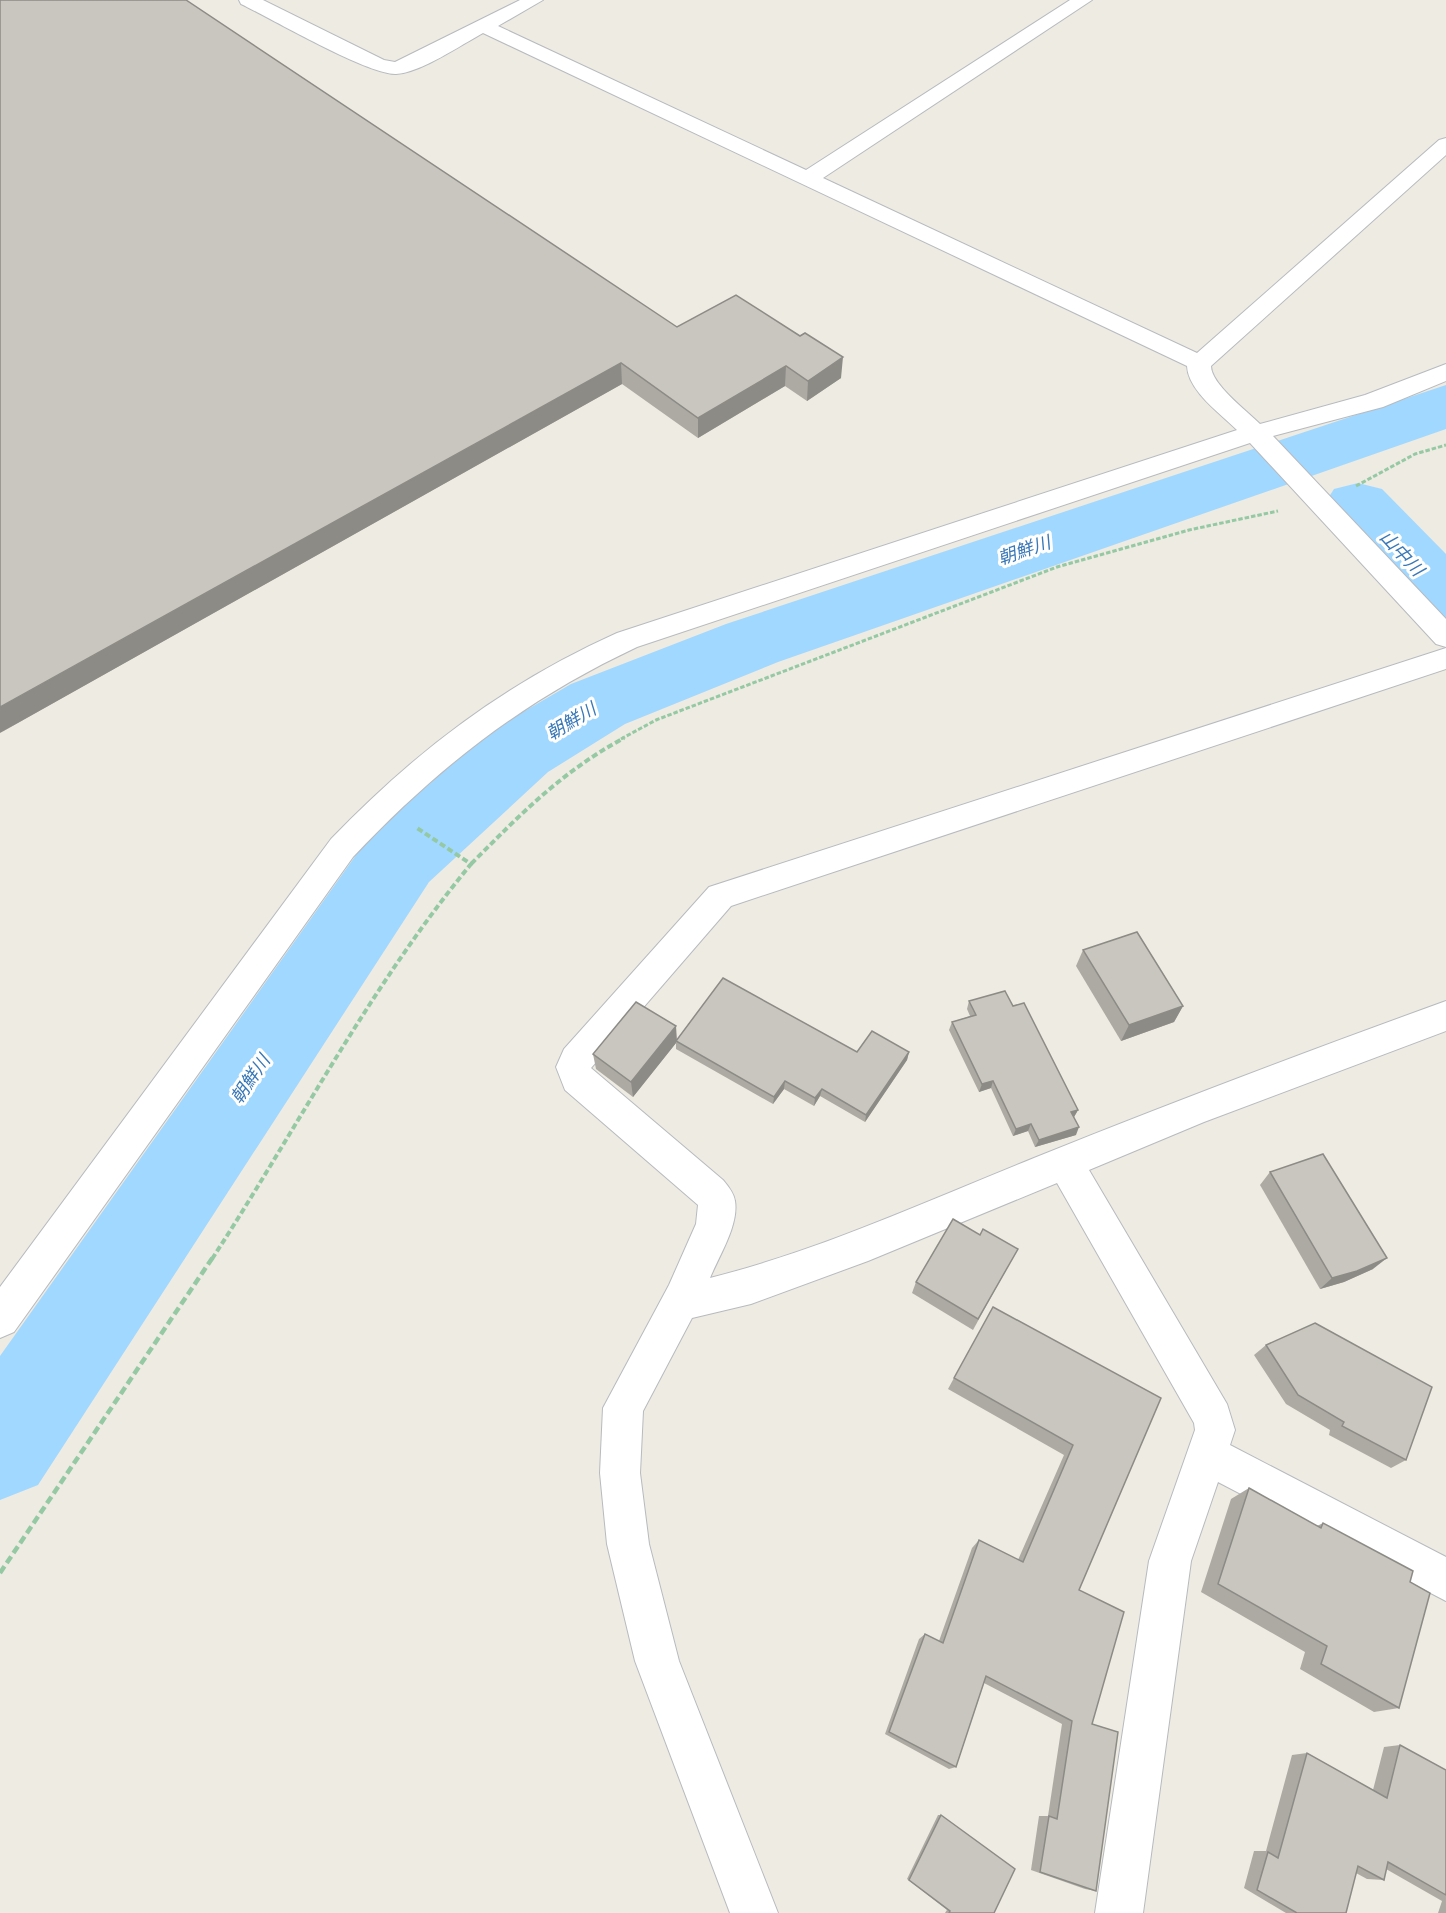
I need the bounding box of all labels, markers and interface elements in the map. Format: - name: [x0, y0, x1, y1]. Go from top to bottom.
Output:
- water label: 山中川: [1375, 525, 1430, 582]
- water label: 朝鮮川: [995, 530, 1055, 570]
- water label: 朝鮮川: [542, 696, 602, 745]
- water label: 朝鮮川: [225, 1049, 276, 1108]

